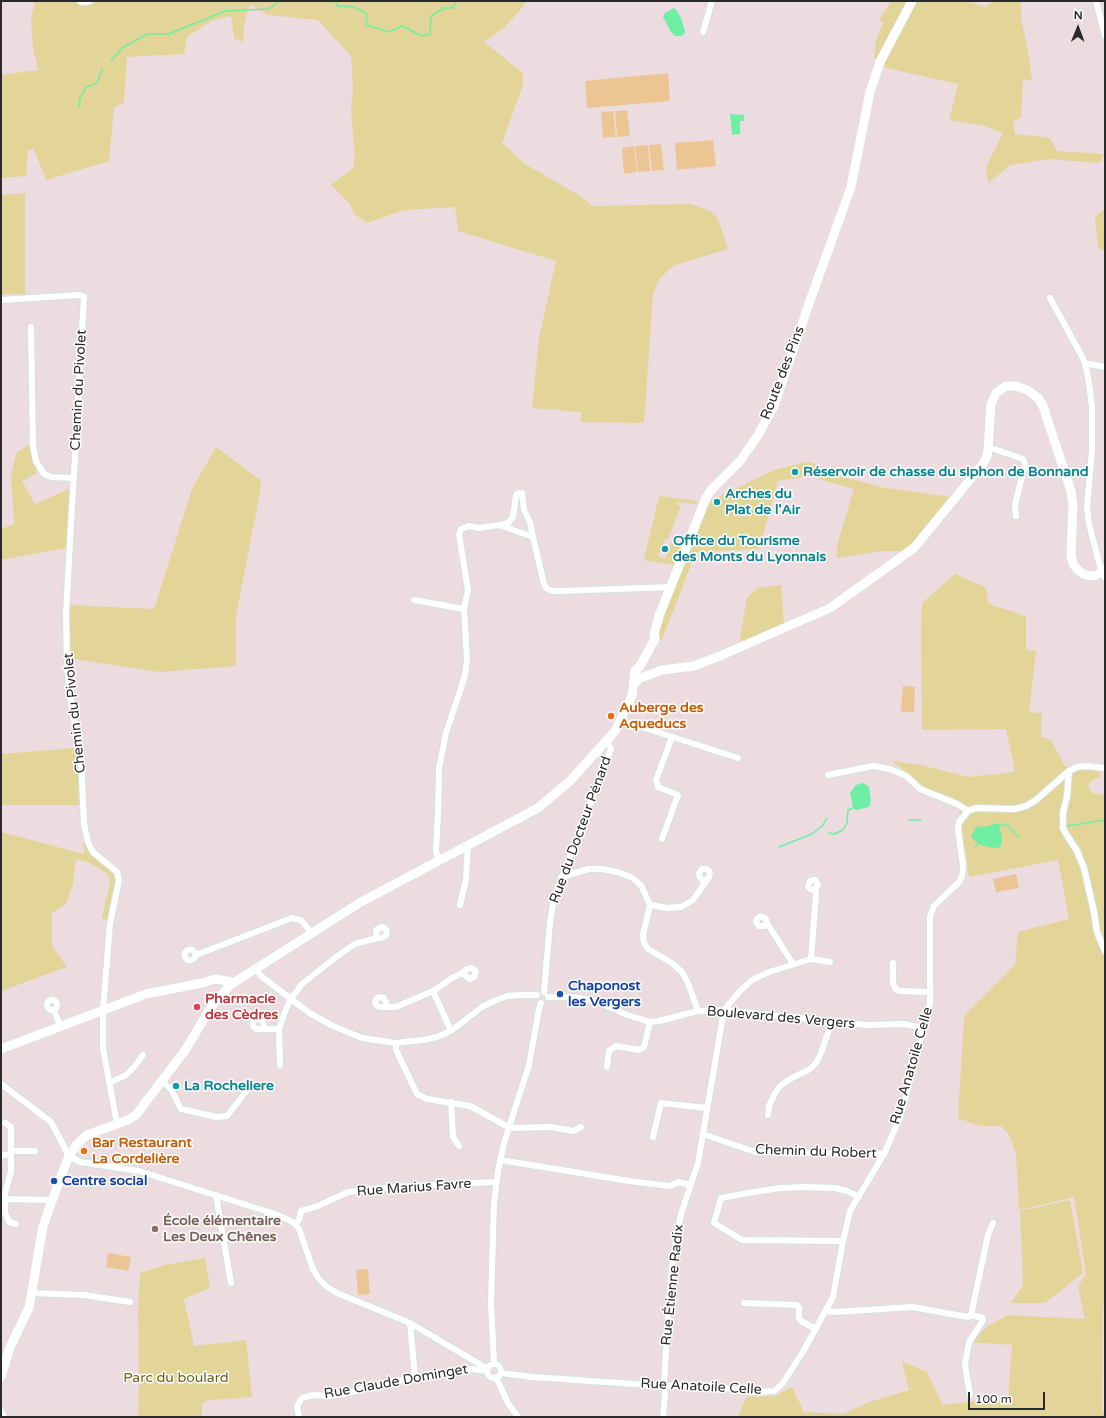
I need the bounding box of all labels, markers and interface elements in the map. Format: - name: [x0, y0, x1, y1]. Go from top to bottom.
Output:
- north arrow: [1058, 8, 1098, 48]
- text: N: [1074, 9, 1083, 22]
- street label: Route des Pins: [757, 324, 809, 422]
- street label: Chemin du Pivolet: [67, 329, 91, 451]
- place label: Réservoir de chasse du siphon de Bonnand: [803, 464, 1089, 480]
- marker: Réservoir de chasse du siphon de Bonnand: [790, 467, 800, 477]
- place label: Arches du Plat de l'Air: [725, 486, 801, 518]
- marker: Arches du Plat de l'Air: [712, 497, 722, 507]
- place label: Office du Tourisme des Monts du Lyonnais: [673, 533, 826, 566]
- marker: Office du Tourisme des Monts du Lyonnais: [660, 544, 670, 554]
- street label: Chemin du Pivolet: [60, 652, 90, 774]
- place label: Auberge des Aqueducs: [619, 700, 704, 732]
- marker: Auberge des Aqueducs: [606, 711, 616, 721]
- street label: Rue du Docteur Pénard: [547, 754, 615, 906]
- place label: Chaponost les Vergers: [568, 978, 641, 1010]
- marker: Chaponost les Vergers: [555, 989, 565, 999]
- place label: Pharmacie des Cèdres: [205, 991, 278, 1024]
- marker: Pharmacie des Cèdres: [192, 1002, 202, 1012]
- street label: Boulevard des Vergers: [706, 1003, 856, 1033]
- street label: Rue Anatoile Celle: [887, 1005, 937, 1127]
- place label: La Rocheliere: [184, 1078, 274, 1094]
- marker: La Rocheliere: [171, 1081, 181, 1091]
- place label: Bar Restaurant La Cordelière: [92, 1135, 192, 1168]
- street label: Chemin du Robert: [755, 1141, 877, 1163]
- marker: Bar Restaurant La Cordelière: [79, 1146, 89, 1156]
- place label: Centre social: [62, 1173, 147, 1189]
- marker: Centre social: [49, 1176, 59, 1186]
- street label: Rue Marius Favre: [356, 1176, 472, 1200]
- place label: École élémentaire Les Deux Chênes: [163, 1213, 281, 1246]
- marker: École élémentaire Les Deux Chênes: [150, 1224, 160, 1234]
- street label: Rue Étienne Radix: [658, 1224, 688, 1346]
- street label: Rue Claude Dominget: [323, 1361, 469, 1403]
- park label: Parc du boulard: [123, 1370, 229, 1386]
- street label: Rue Anatoile Celle: [640, 1375, 762, 1399]
- scale bar: [970, 1384, 1047, 1410]
- text: 100 m: [975, 1392, 1012, 1406]

